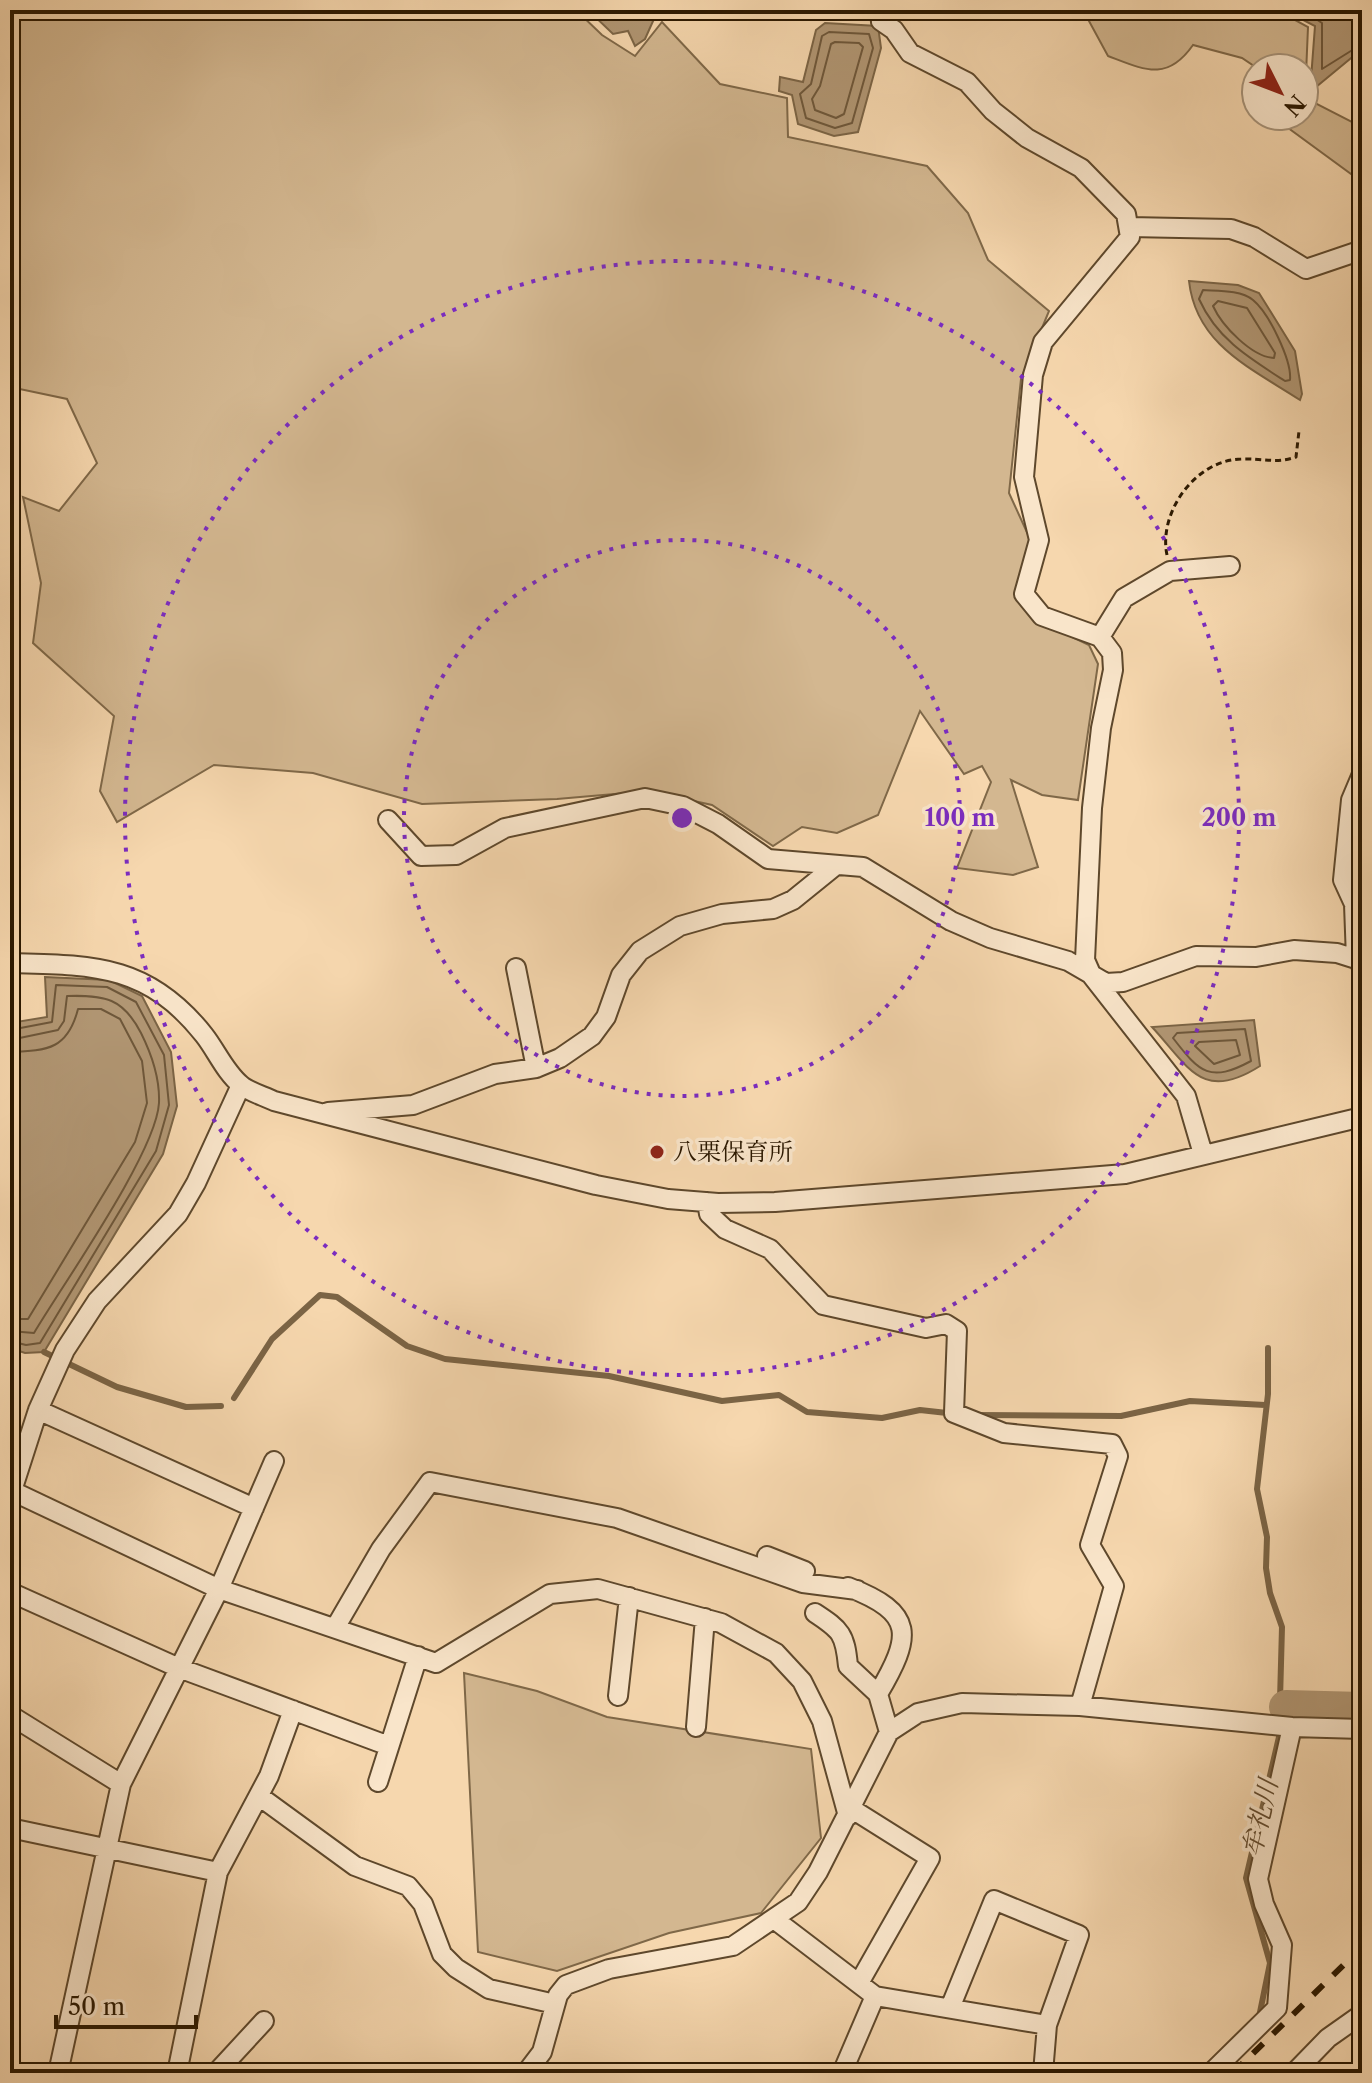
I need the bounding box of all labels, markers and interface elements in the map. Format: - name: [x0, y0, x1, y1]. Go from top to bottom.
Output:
- north arrow: [1240, 52, 1320, 132]
- text: N: [1278, 89, 1311, 121]
- text: 100 m: [924, 803, 996, 832]
- text: 200 m: [1202, 803, 1276, 832]
- centre of rings: [668, 804, 696, 832]
- place label: 八栗保育所: [673, 1137, 793, 1166]
- marker: 八栗保育所: [648, 1143, 666, 1161]
- water label: 牟礼川: [1236, 1773, 1285, 1860]
- scale bar: [56, 1979, 196, 2029]
- text: 50 m: [68, 1992, 125, 2021]

